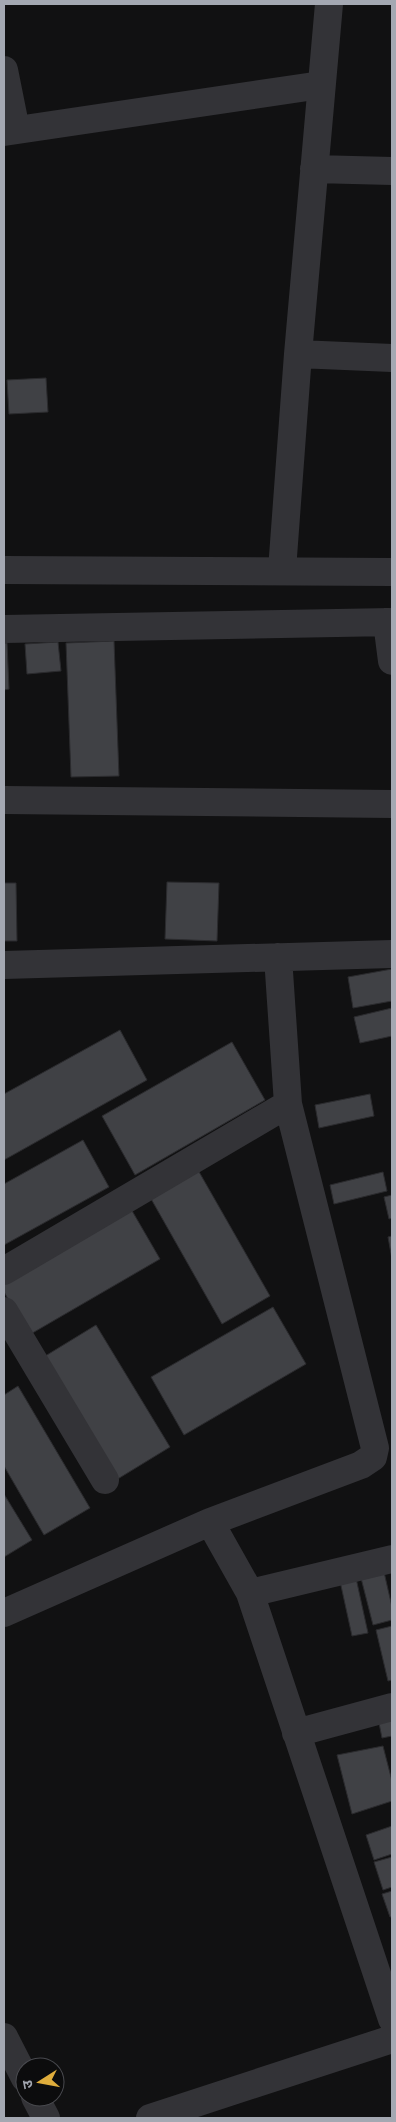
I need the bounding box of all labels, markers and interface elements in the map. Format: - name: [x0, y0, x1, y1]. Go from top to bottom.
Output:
- north arrow: [15, 2057, 65, 2107]
- text: उ: [18, 2078, 36, 2090]

